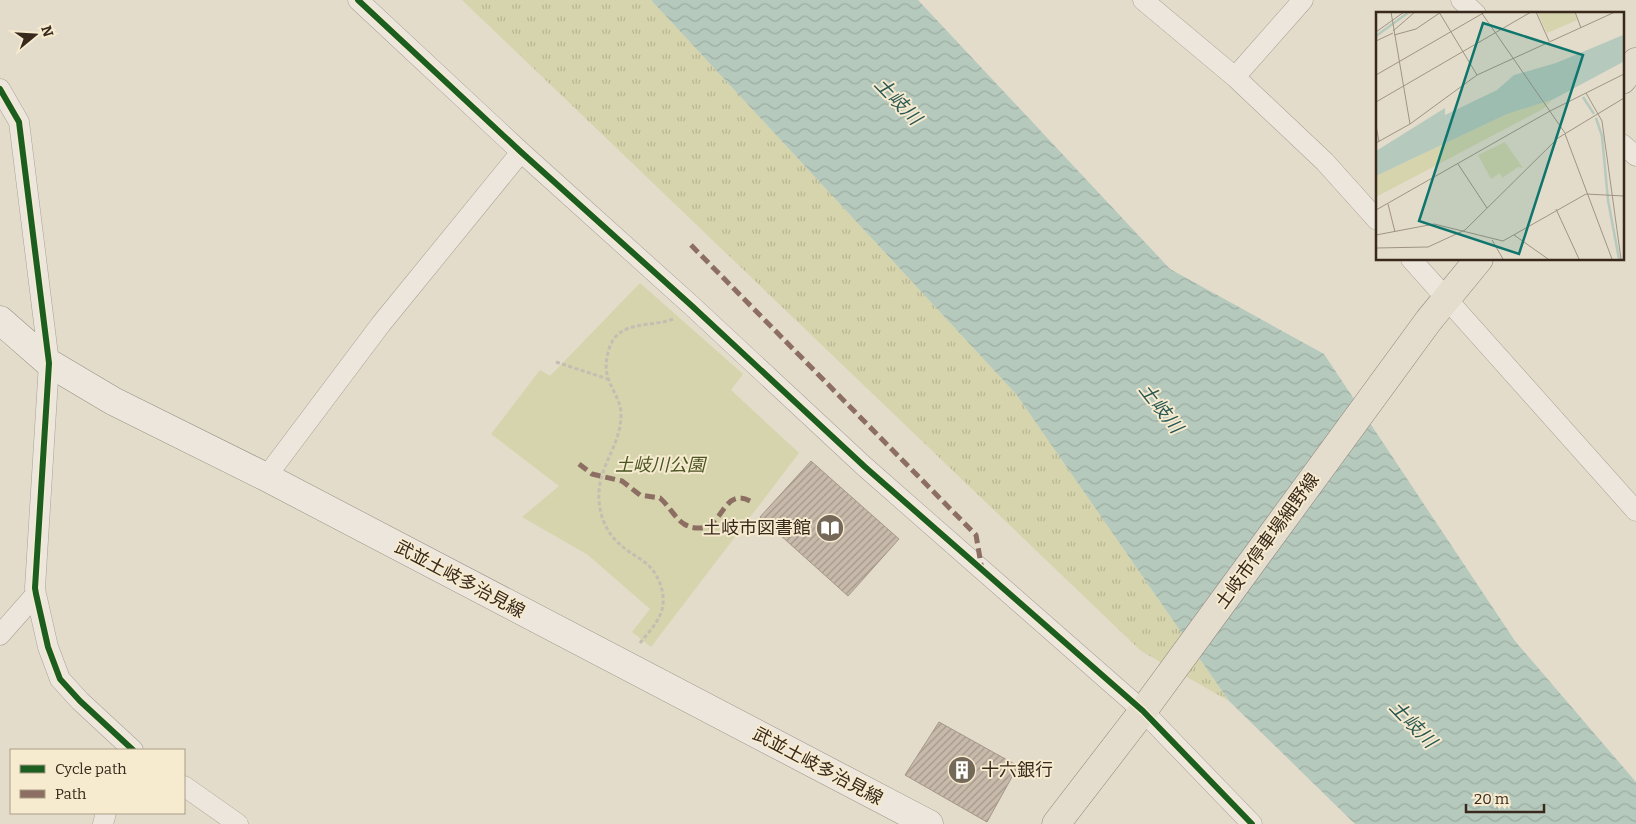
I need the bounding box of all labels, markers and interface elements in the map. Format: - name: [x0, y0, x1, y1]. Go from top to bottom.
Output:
- north arrow: [10, 10, 60, 60]
- inset map: [1376, 12, 1624, 260]
- text: N: [37, 23, 57, 39]
- water label: 土岐川: [870, 73, 927, 131]
- water label: 土岐川: [1134, 378, 1189, 439]
- park label: 土岐川公園: [615, 454, 708, 476]
- street label: 土岐市停車場細野線: [1210, 469, 1324, 613]
- library icon: 土岐市図書館: [815, 513, 845, 543]
- place label: 土岐市図書館: [703, 517, 811, 539]
- street label: 武並土岐多治見線: [391, 535, 529, 623]
- water label: 土岐川: [1385, 696, 1442, 754]
- street label: 武並土岐多治見線: [749, 722, 887, 810]
- legend: [10, 749, 185, 814]
- building icon: 十六銀行: [947, 755, 977, 785]
- place label: 十六銀行: [981, 759, 1053, 781]
- text: Cycle path: [55, 760, 127, 778]
- scale bar: [1466, 782, 1544, 814]
- text: Path: [55, 785, 87, 803]
- text: 20 m: [1474, 790, 1510, 808]

